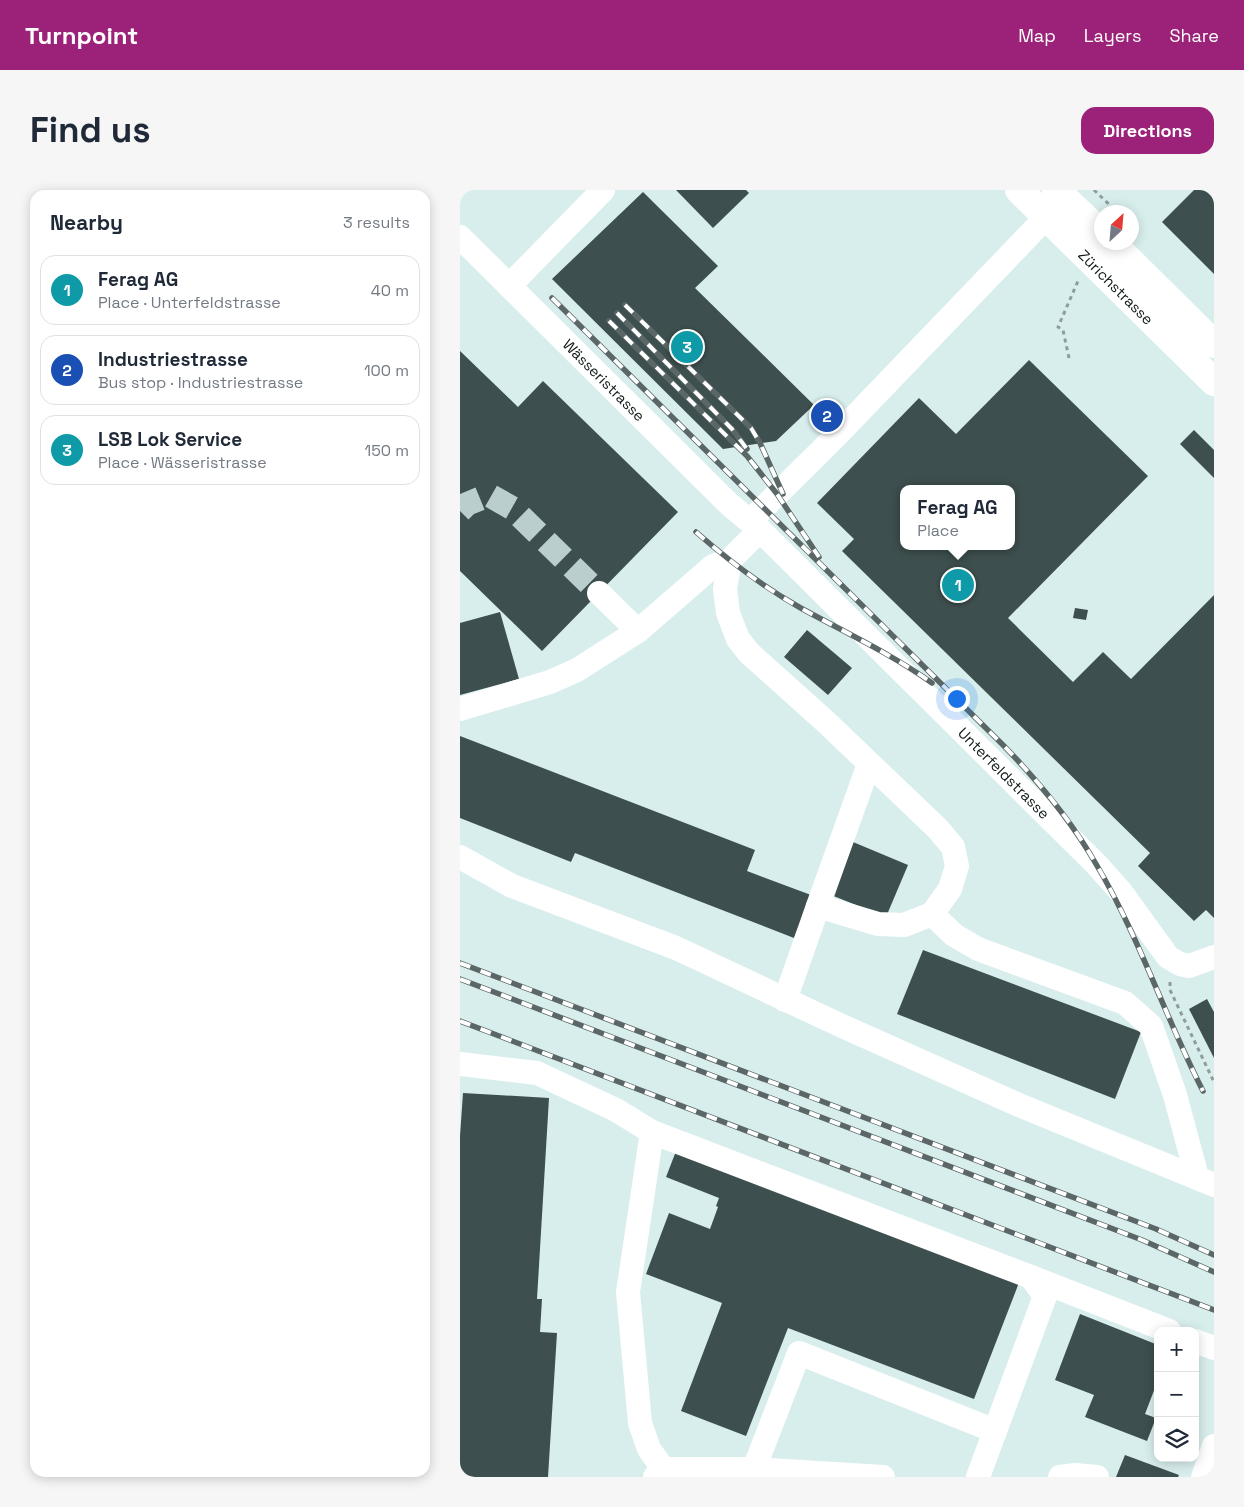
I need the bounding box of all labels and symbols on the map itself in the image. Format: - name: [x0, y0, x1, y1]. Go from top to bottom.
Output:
- north arrow: [1094, 205, 1139, 250]
- street label: Zürichstrasse: [1074, 245, 1158, 329]
- pin: 3: [671, 328, 703, 366]
- street label: Wässeristrasse: [559, 335, 649, 425]
- pin: 2: [811, 397, 843, 435]
- pin: 1: [942, 566, 974, 604]
- your location: [944, 686, 970, 712]
- street label: Unterfeldstrasse: [954, 723, 1054, 823]

